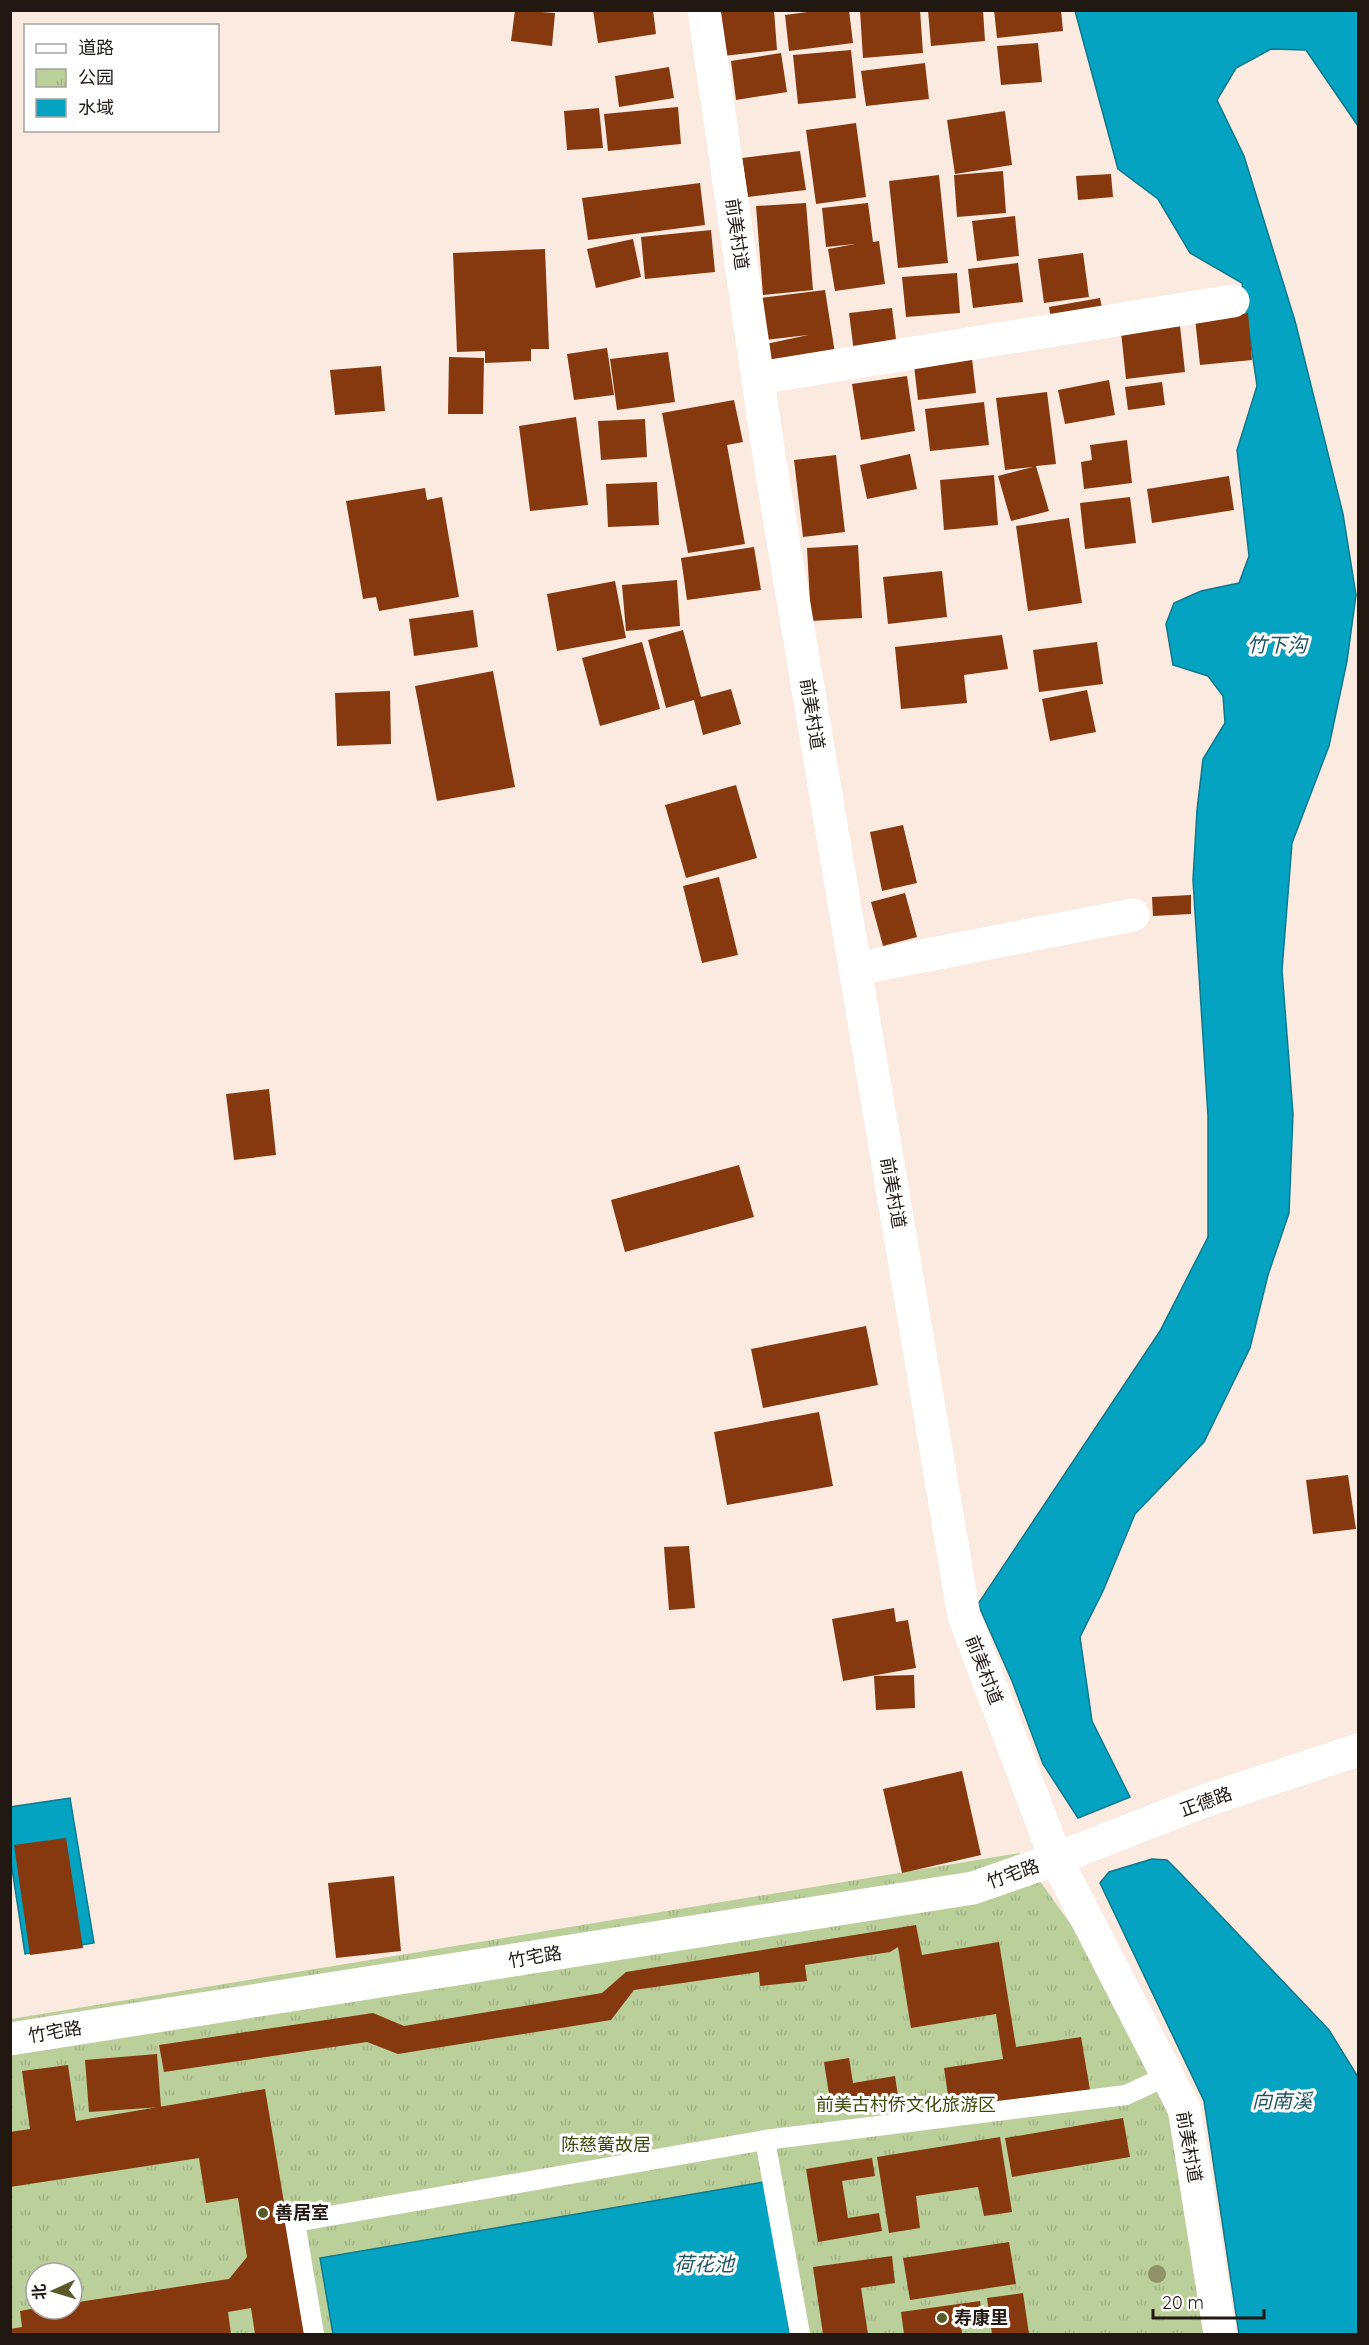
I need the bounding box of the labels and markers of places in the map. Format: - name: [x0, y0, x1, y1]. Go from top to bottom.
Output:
- place label: 善居室: [275, 2201, 329, 2224]
- marker: 善居室: [256, 2206, 270, 2220]
- place label: 寿康里: [954, 2306, 1008, 2329]
- marker: 寿康里: [935, 2311, 949, 2325]

